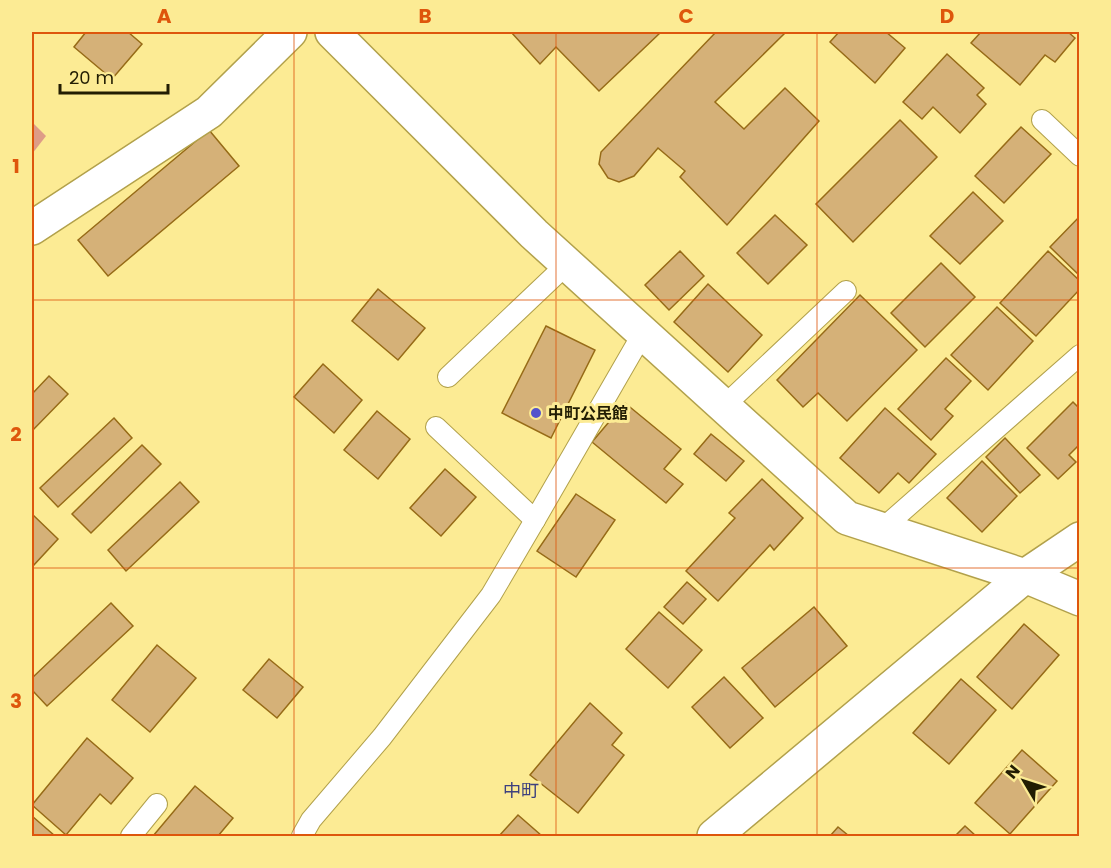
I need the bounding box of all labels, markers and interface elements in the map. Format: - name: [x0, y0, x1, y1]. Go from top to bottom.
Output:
- text: A: [157, 2, 172, 30]
- text: B: [418, 2, 432, 30]
- text: C: [678, 2, 694, 30]
- text: D: [940, 2, 954, 30]
- scale bar: [60, 57, 168, 95]
- text: 20 m: [69, 65, 114, 90]
- text: 1: [12, 152, 20, 180]
- place label: 中町公民館: [548, 402, 628, 425]
- marker: 中町公民館: [529, 406, 543, 420]
- text: 2: [10, 420, 22, 448]
- text: 3: [10, 687, 22, 715]
- north arrow: [994, 751, 1054, 811]
- text: N: [1000, 760, 1025, 784]
- district label: 中町: [503, 778, 539, 803]

